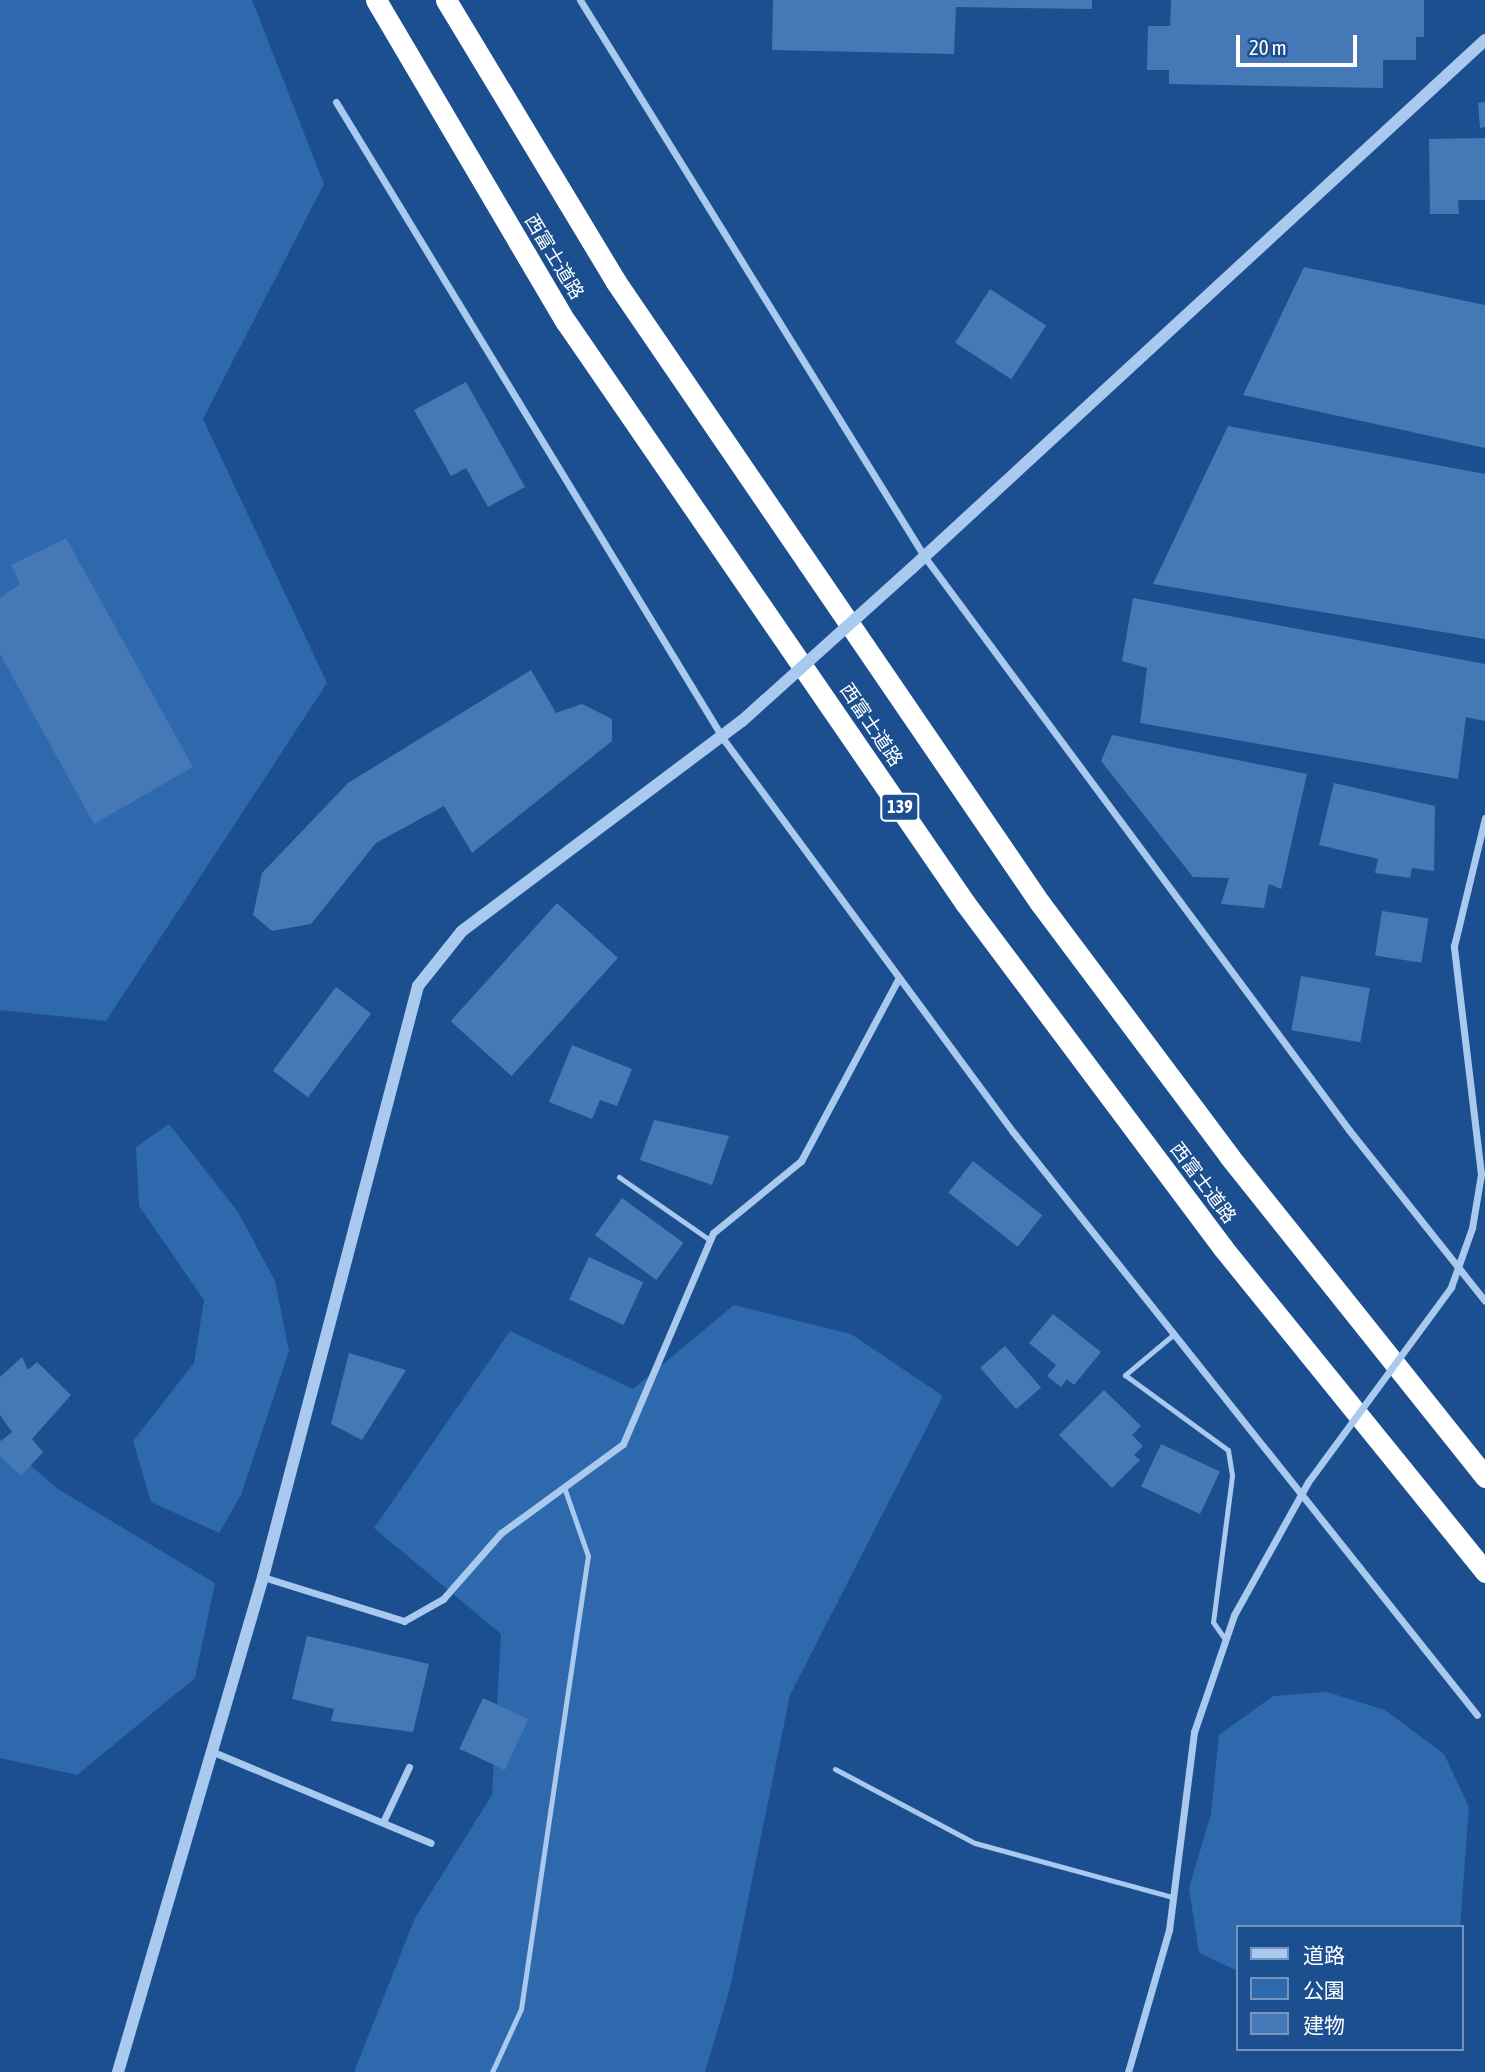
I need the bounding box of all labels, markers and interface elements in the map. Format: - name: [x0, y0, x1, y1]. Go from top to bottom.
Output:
- scale bar: [1240, 21, 1361, 65]
- text: 20 m: [1249, 35, 1287, 59]
- street label: 西富士道路: [520, 210, 588, 304]
- street label: 西富士道路: [835, 679, 907, 771]
- road number: 139: [879, 792, 921, 822]
- street label: 西富士道路: [1165, 1138, 1241, 1228]
- legend: [1236, 1925, 1464, 2051]
- text: 道路: [1303, 1943, 1345, 1967]
- text: 公園: [1303, 1978, 1345, 2002]
- text: 建物: [1303, 2013, 1345, 2037]

